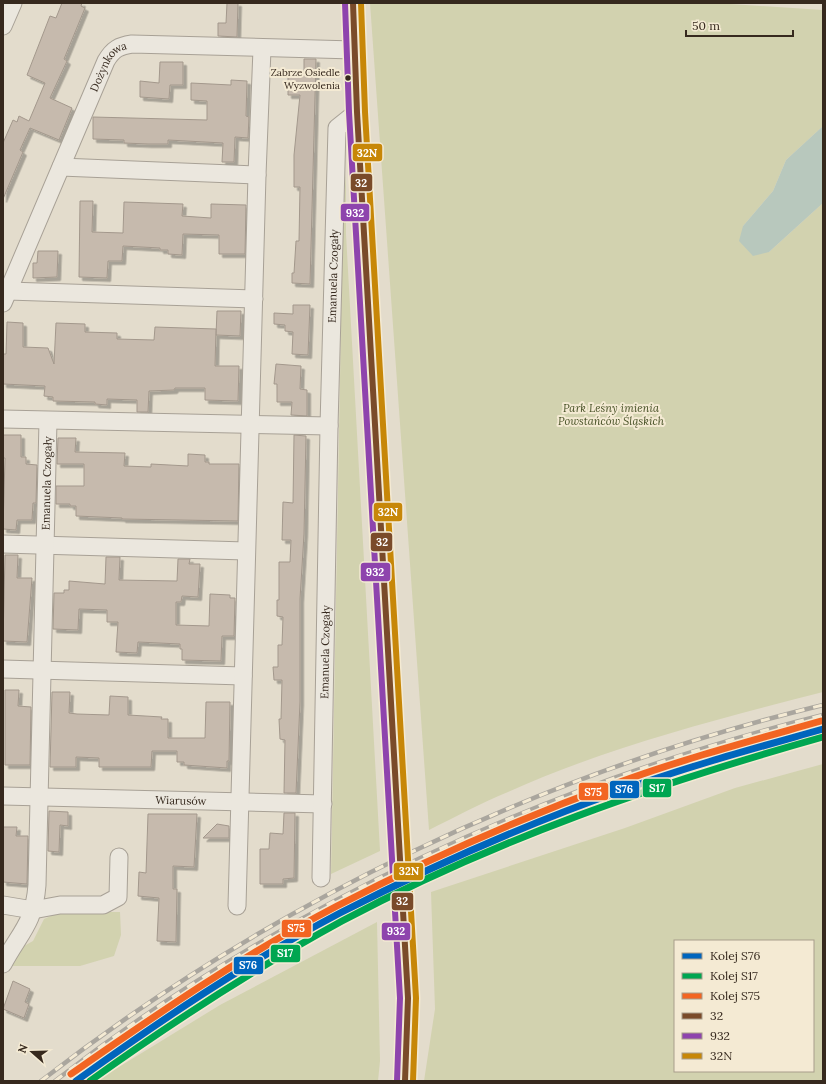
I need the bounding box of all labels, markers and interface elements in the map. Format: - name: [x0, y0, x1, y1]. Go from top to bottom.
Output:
- scale bar: [686, 12, 793, 38]
- text: 50 m: [692, 18, 720, 33]
- street label: Dożynkowa: [87, 38, 129, 94]
- place label: Zabrze Osiedle Wyzwolenia: [271, 66, 341, 92]
- marker: Zabrze Osiedle Wyzwolenia: [343, 73, 353, 83]
- line badge: 32N: [352, 143, 383, 162]
- text: 32N: [357, 146, 378, 160]
- line badge: 32: [350, 173, 373, 192]
- text: 32: [355, 176, 367, 190]
- line badge: 932: [340, 203, 370, 222]
- text: 932: [346, 206, 364, 220]
- street label: Emanuela Czogały: [325, 229, 341, 323]
- park label: Park Leśny imienia Powstańców Śląskich: [558, 401, 665, 428]
- street label: Emanuela Czogały: [38, 436, 55, 530]
- line badge: 32N: [373, 502, 403, 522]
- text: 32N: [378, 505, 399, 519]
- line badge: 32: [370, 532, 393, 552]
- text: 32: [376, 535, 388, 549]
- line badge: 932: [360, 562, 391, 582]
- text: 932: [366, 565, 384, 579]
- street label: Emanuela Czogały: [317, 605, 333, 699]
- line badge: S17: [642, 778, 672, 798]
- line badge: S76: [609, 780, 640, 799]
- text: S17: [649, 781, 665, 795]
- line badge: S75: [578, 782, 609, 801]
- text: S76: [615, 782, 633, 796]
- text: S75: [584, 785, 602, 799]
- street label: Wiarusów: [155, 793, 207, 808]
- line badge: 32N: [393, 862, 424, 881]
- text: 32N: [399, 864, 420, 878]
- line badge: 32: [391, 892, 414, 911]
- text: 32: [396, 894, 408, 908]
- line badge: S75: [281, 919, 312, 938]
- text: S75: [287, 921, 305, 935]
- line badge: 932: [381, 922, 411, 941]
- text: 932: [387, 924, 405, 938]
- legend: [674, 940, 814, 1072]
- line badge: S17: [270, 944, 301, 963]
- text: S17: [277, 946, 293, 960]
- text: Kolej S76: [710, 948, 760, 963]
- line badge: S76: [233, 956, 264, 975]
- text: S76: [239, 958, 257, 972]
- text: Kolej S17: [710, 968, 758, 983]
- text: Kolej S75: [710, 988, 760, 1003]
- text: 32: [710, 1008, 723, 1023]
- text: 932: [710, 1028, 730, 1043]
- north arrow: [12, 1032, 52, 1072]
- text: N: [15, 1042, 31, 1055]
- text: 32N: [710, 1048, 732, 1063]

